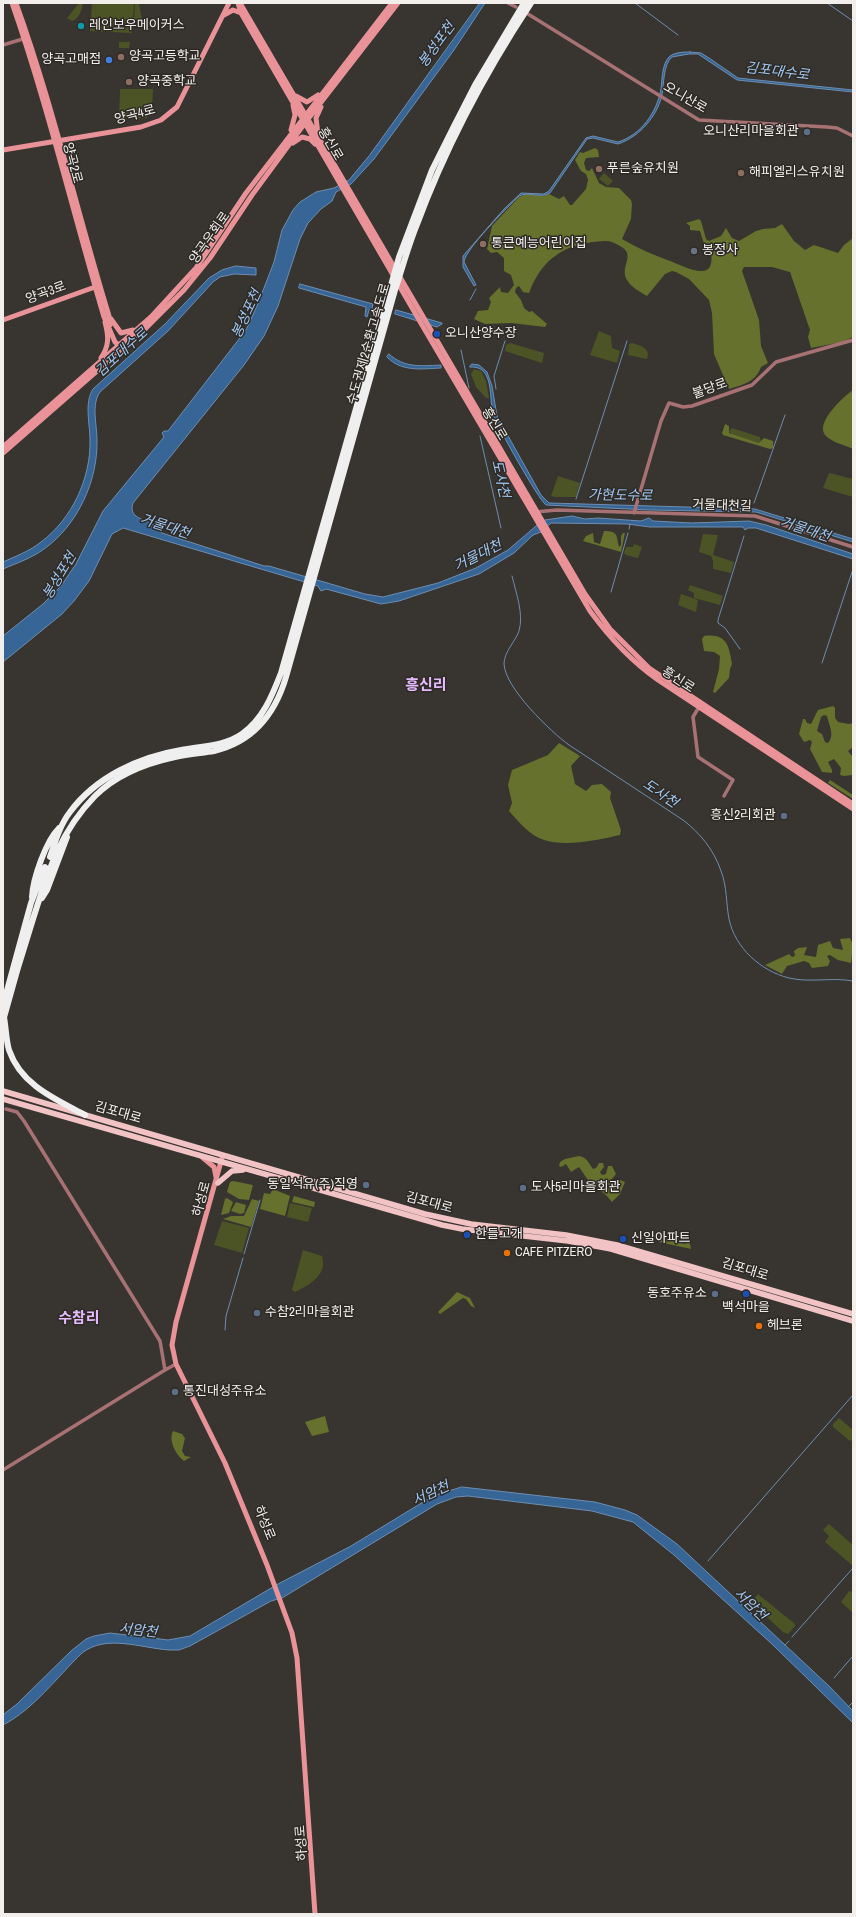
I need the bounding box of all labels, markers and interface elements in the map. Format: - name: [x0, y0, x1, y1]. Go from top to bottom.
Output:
- place label: 레인보우메이커스: [89, 18, 185, 34]
- water label: 봉성포천: [415, 19, 459, 71]
- marker: 레인보우메이커스: [76, 21, 86, 31]
- place label: 양곡고등학교: [129, 49, 201, 65]
- place label: 양곡고매점: [41, 52, 101, 68]
- marker: 양곡고등학교: [116, 52, 126, 62]
- marker: 양곡고매점: [104, 55, 114, 65]
- water label: 김포대수로: [744, 60, 810, 84]
- place label: 양곡중학교: [137, 74, 197, 90]
- marker: 양곡중학교: [124, 77, 134, 87]
- street label: 오니산로: [660, 79, 710, 117]
- street label: 양곡4로: [113, 102, 157, 128]
- place label: 오니산리마을회관: [703, 124, 799, 140]
- street label: 흥신로: [314, 125, 346, 163]
- marker: 오니산리마을회관: [802, 127, 812, 137]
- street label: 양곡2로: [59, 141, 85, 185]
- place label: 푸른숲유치원: [607, 161, 679, 177]
- marker: 푸른숲유치원: [594, 164, 604, 174]
- place label: 해피엘리스유치원: [749, 165, 845, 181]
- marker: 해피엘리스유치원: [736, 168, 746, 178]
- street label: 양곡우회로: [186, 209, 234, 267]
- place label: 통큰예능어린이집: [491, 236, 587, 252]
- marker: 통큰예능어린이집: [478, 239, 488, 249]
- place label: 봉정사: [702, 243, 738, 259]
- marker: 봉정사: [689, 246, 699, 256]
- street label: 양곡3로: [24, 279, 68, 307]
- street label: 수도권제2순환고속도로: [344, 282, 394, 406]
- water label: 봉성포천: [229, 287, 265, 341]
- water label: 김포대수로: [92, 325, 152, 381]
- place label: 오니산양수장: [445, 326, 517, 342]
- marker: 오니산양수장: [432, 329, 442, 339]
- street label: 불당로: [690, 376, 730, 402]
- street label: 흥신로: [478, 405, 510, 443]
- water label: 도사천: [487, 458, 513, 500]
- water label: 가현도수로: [588, 487, 652, 505]
- street label: 거물대천길: [692, 497, 752, 515]
- water label: 거물대천: [138, 511, 192, 543]
- water label: 거물대천: [778, 514, 832, 546]
- water label: 거물대천: [451, 537, 505, 575]
- water label: 봉성포천: [40, 550, 80, 602]
- street label: 흥신로: [659, 664, 697, 696]
- district label: 흥신리: [405, 677, 447, 695]
- water label: 도사천: [639, 776, 681, 812]
- place label: 흥신2리회관: [710, 808, 776, 824]
- marker: 흥신2리회관: [779, 811, 789, 821]
- street label: 김포대로: [93, 1099, 143, 1127]
- place label: 동일석유(주)직영: [267, 1177, 358, 1193]
- street label: 하성로: [190, 1180, 214, 1218]
- marker: 동일석유(주)직영: [361, 1180, 371, 1190]
- place label: 도사5리마을회관: [531, 1180, 621, 1196]
- marker: 도사5리마을회관: [518, 1183, 528, 1193]
- street label: 김포대로: [404, 1189, 454, 1217]
- place label: 한들고개: [475, 1227, 523, 1243]
- marker: 한들고개: [462, 1230, 472, 1240]
- place label: 신일아파트: [631, 1231, 691, 1247]
- marker: 신일아파트: [618, 1234, 628, 1244]
- place label: CAFE PITZERO: [515, 1245, 593, 1261]
- marker: CAFE PITZERO: [502, 1248, 512, 1258]
- street label: 김포대로: [720, 1256, 770, 1284]
- place label: 동호주유소: [647, 1286, 707, 1302]
- marker: 동호주유소: [710, 1289, 720, 1299]
- marker: 백석마을: [741, 1289, 751, 1299]
- place label: 백석마을: [722, 1300, 770, 1316]
- place label: 수참2리마을회관: [265, 1305, 355, 1321]
- marker: 수참2리마을회관: [252, 1308, 262, 1318]
- district label: 수참리: [58, 1310, 100, 1328]
- place label: 헤브론: [767, 1318, 803, 1334]
- marker: 헤브론: [754, 1321, 764, 1331]
- place label: 통진대성주유소: [183, 1384, 267, 1400]
- marker: 통진대성주유소: [170, 1387, 180, 1397]
- water label: 서암천: [410, 1478, 452, 1510]
- street label: 하성로: [250, 1503, 278, 1543]
- water label: 서암천: [730, 1586, 770, 1624]
- water label: 서암천: [118, 1621, 158, 1641]
- street label: 하성로: [293, 1825, 311, 1861]

